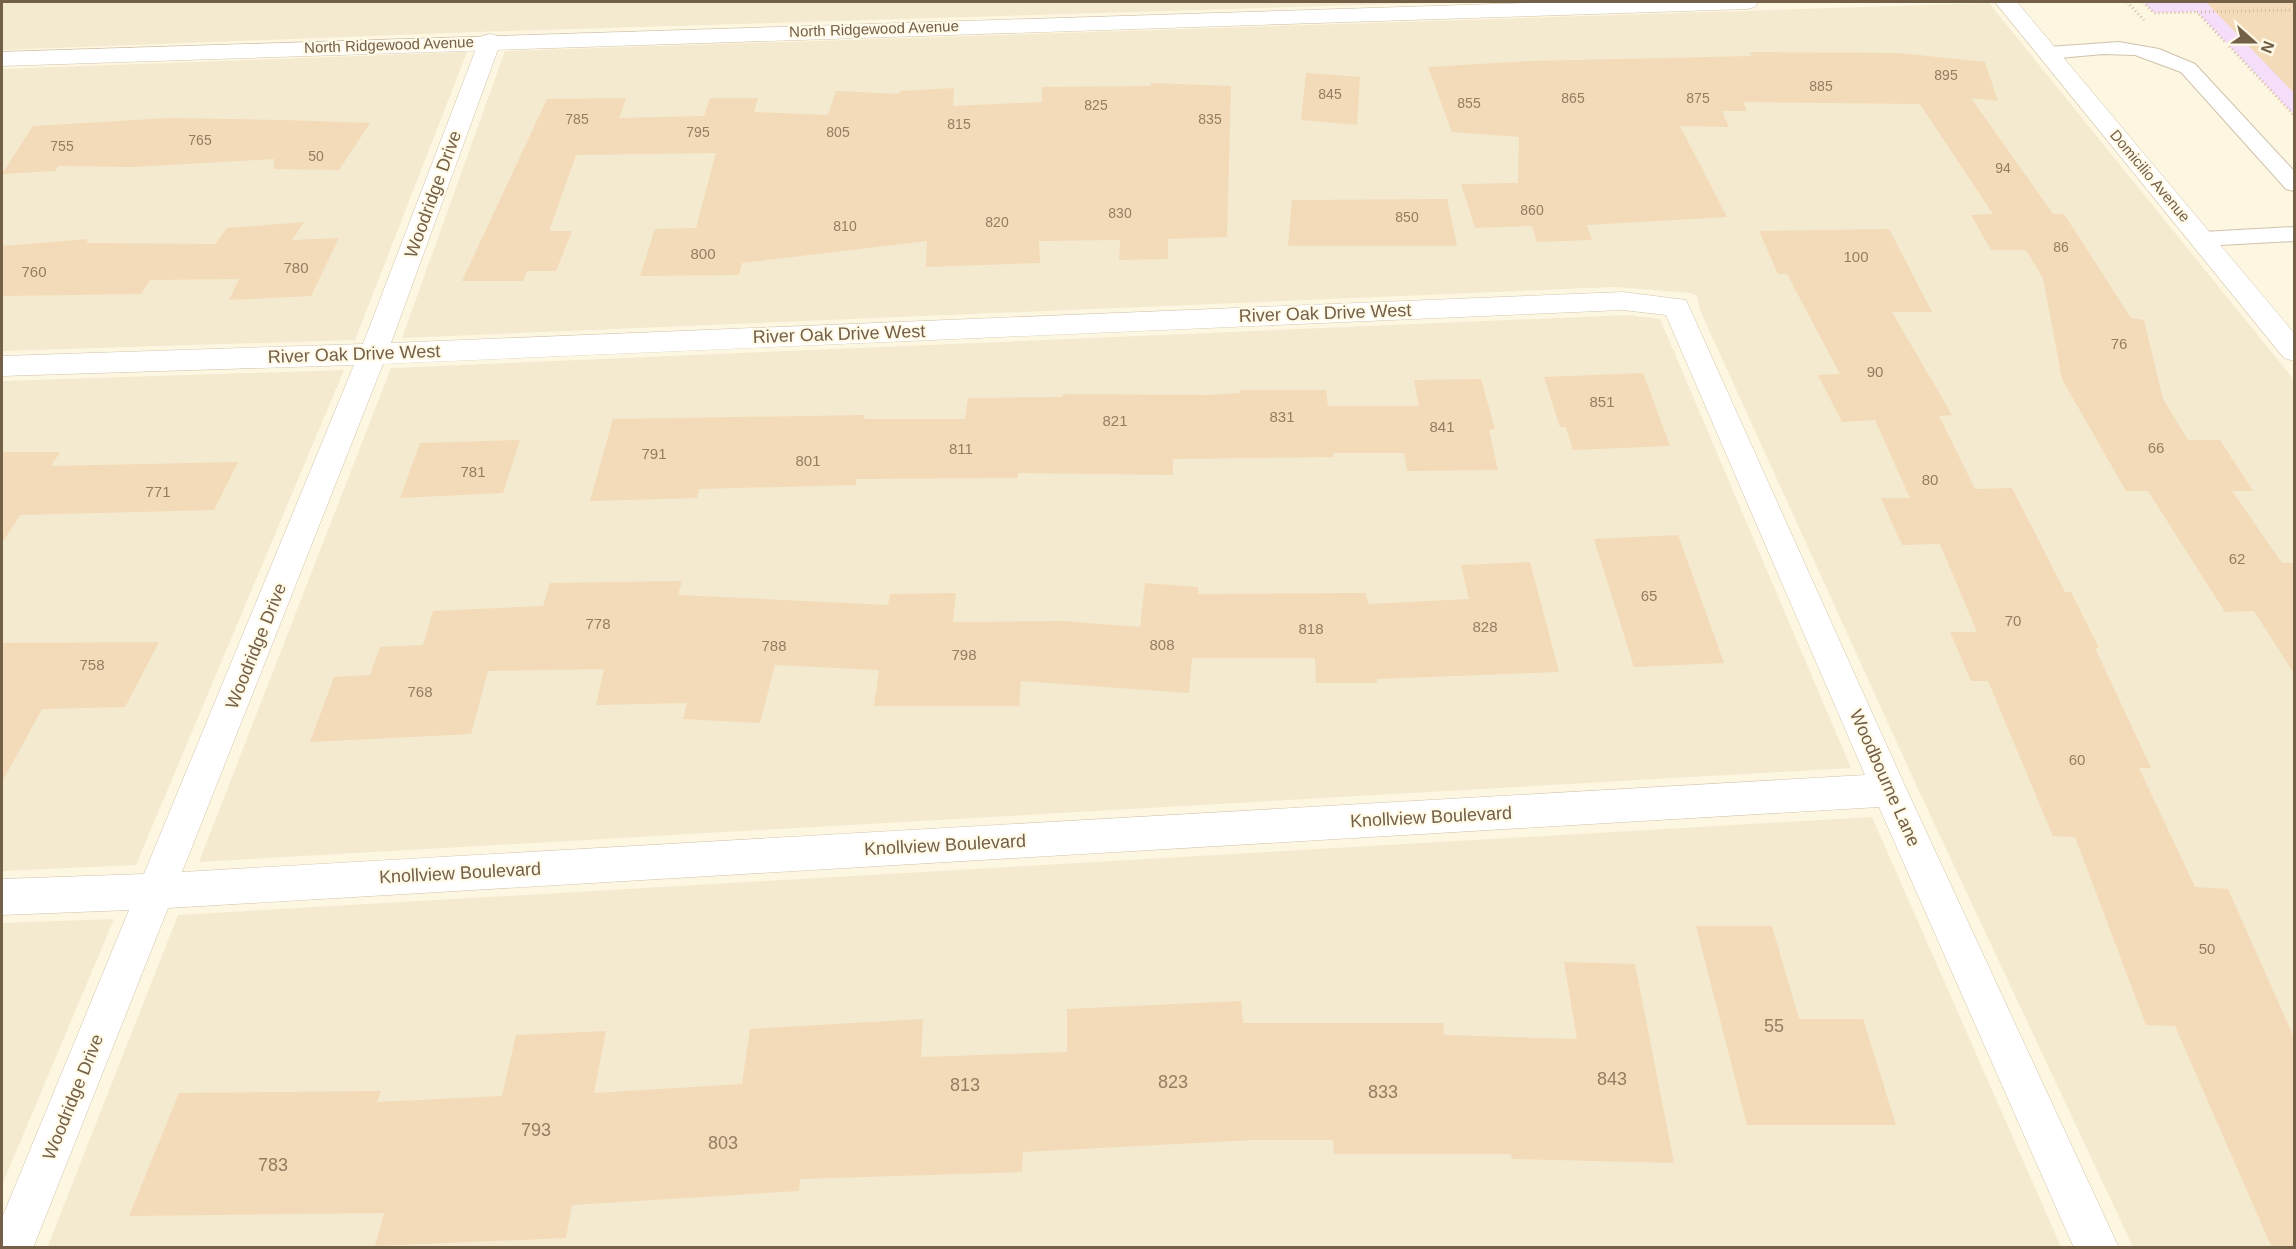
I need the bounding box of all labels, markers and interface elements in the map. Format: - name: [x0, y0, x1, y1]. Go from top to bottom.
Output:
- north arrow: [2224, 12, 2284, 72]
- street label: North Ridgewood Avenue: [789, 17, 959, 40]
- street label: North Ridgewood Avenue: [304, 33, 474, 56]
- text: N: [2258, 39, 2278, 56]
- house number: 895: [1934, 67, 1958, 83]
- house number: 885: [1809, 78, 1833, 94]
- house number: 845: [1318, 86, 1342, 102]
- house number: 865: [1561, 90, 1585, 106]
- house number: 875: [1686, 90, 1710, 106]
- house number: 855: [1457, 95, 1481, 111]
- house number: 825: [1084, 97, 1108, 113]
- house number: 785: [565, 111, 589, 127]
- house number: 835: [1198, 111, 1222, 127]
- house number: 815: [947, 116, 971, 132]
- house number: 795: [686, 124, 710, 140]
- house number: 805: [826, 124, 850, 140]
- street label: Domicilio Avenue: [2107, 126, 2194, 225]
- street label: Woodridge Drive: [401, 128, 465, 260]
- house number: 765: [188, 132, 212, 148]
- house number: 755: [50, 138, 74, 154]
- house number: 50: [308, 148, 324, 164]
- house number: 94: [1995, 160, 2011, 176]
- house number: 860: [1520, 202, 1544, 218]
- house number: 830: [1108, 205, 1132, 221]
- house number: 850: [1395, 209, 1419, 225]
- house number: 820: [985, 214, 1009, 230]
- house number: 810: [833, 218, 857, 234]
- house number: 86: [2053, 239, 2069, 255]
- house number: 800: [690, 245, 716, 262]
- house number: 100: [1843, 248, 1869, 265]
- house number: 780: [283, 259, 309, 276]
- house number: 760: [21, 263, 47, 280]
- street label: River Oak Drive West: [1238, 300, 1412, 326]
- street label: River Oak Drive West: [752, 321, 926, 347]
- house number: 76: [2111, 335, 2127, 352]
- street label: River Oak Drive West: [267, 341, 441, 367]
- house number: 90: [1867, 363, 1883, 380]
- house number: 851: [1589, 393, 1615, 410]
- house number: 831: [1269, 408, 1295, 425]
- house number: 821: [1102, 412, 1128, 429]
- house number: 841: [1429, 418, 1455, 435]
- house number: 66: [2148, 439, 2164, 456]
- house number: 811: [949, 440, 973, 457]
- house number: 791: [641, 445, 667, 462]
- house number: 801: [795, 452, 821, 469]
- house number: 781: [460, 463, 486, 480]
- house number: 80: [1922, 471, 1938, 488]
- house number: 771: [145, 483, 171, 500]
- house number: 62: [2229, 550, 2245, 567]
- street label: Woodridge Drive: [222, 580, 290, 712]
- house number: 65: [1641, 587, 1657, 604]
- house number: 70: [2005, 612, 2021, 629]
- house number: 778: [585, 615, 611, 632]
- house number: 828: [1472, 618, 1498, 635]
- house number: 818: [1298, 620, 1324, 637]
- house number: 808: [1149, 636, 1175, 653]
- house number: 788: [761, 637, 787, 654]
- house number: 798: [951, 646, 977, 663]
- house number: 758: [79, 656, 105, 673]
- house number: 768: [407, 683, 433, 700]
- street label: Woodbourne Lane: [1846, 706, 1924, 850]
- house number: 60: [2069, 751, 2085, 768]
- street label: Knollview Boulevard: [1350, 803, 1512, 831]
- street label: Knollview Boulevard: [864, 831, 1026, 859]
- street label: Knollview Boulevard: [379, 859, 541, 887]
- house number: 50: [2199, 940, 2215, 957]
- house number: 55: [1764, 1016, 1784, 1036]
- street label: Woodridge Drive: [39, 1031, 107, 1163]
- house number: 843: [1597, 1069, 1627, 1089]
- house number: 823: [1158, 1072, 1188, 1092]
- house number: 813: [950, 1075, 980, 1095]
- house number: 833: [1368, 1082, 1398, 1102]
- house number: 793: [521, 1120, 551, 1140]
- house number: 803: [708, 1133, 738, 1153]
- house number: 783: [258, 1155, 288, 1175]

